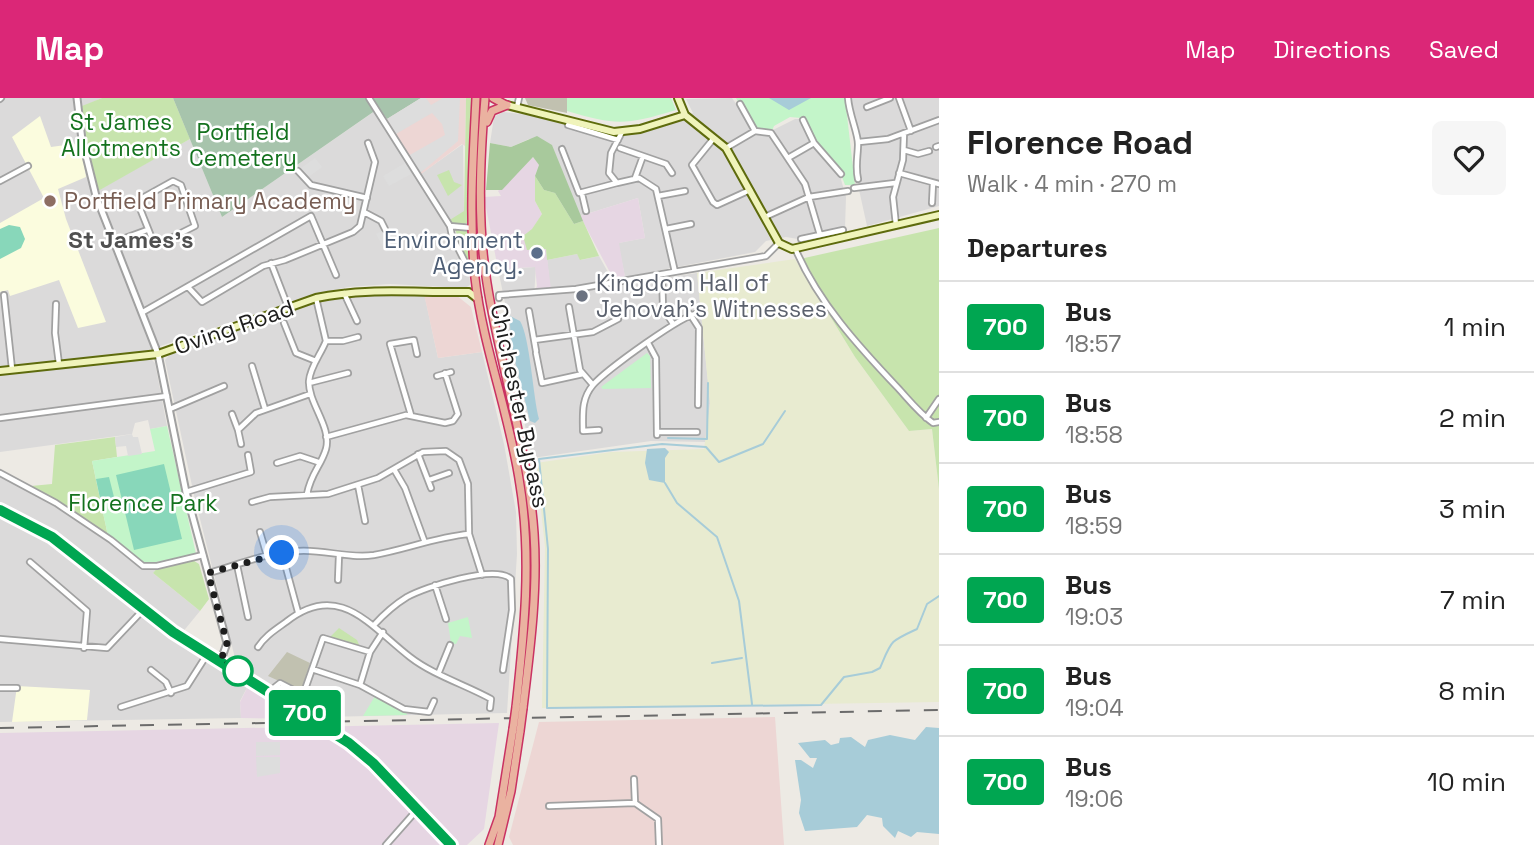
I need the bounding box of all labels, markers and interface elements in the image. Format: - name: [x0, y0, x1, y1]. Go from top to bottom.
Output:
- text: Map: [35, 28, 104, 70]
- text: Map: [1185, 34, 1235, 65]
- text: Directions: [1273, 34, 1391, 65]
- text: Saved: [1429, 34, 1499, 65]
- park label: St James Allotments: [61, 107, 181, 163]
- park label: Portfield Cemetery: [189, 117, 297, 173]
- button: heart: [1432, 121, 1506, 195]
- text: Florence Road: [967, 122, 1193, 164]
- text: Walk · 4 min · 270 m: [967, 169, 1177, 199]
- place label: Portfield Primary Academy: [64, 186, 356, 216]
- marker: Portfield Primary Academy: [42, 193, 58, 209]
- district label: St James's: [68, 224, 194, 255]
- place label: Environment Agency.: [384, 225, 523, 281]
- text: Departures: [967, 231, 1108, 265]
- marker: Environment Agency.: [529, 245, 545, 261]
- place label: Kingdom Hall of Jehovah's Witnesses: [596, 268, 827, 324]
- marker: Kingdom Hall of Jehovah's Witnesses: [574, 288, 590, 304]
- street label: Oving Road: [170, 293, 298, 361]
- text: Bus: [1065, 295, 1112, 329]
- street label: Chichester Bypass: [484, 301, 556, 511]
- text: 1 min: [1444, 310, 1506, 344]
- text: 700: [983, 311, 1028, 342]
- text: 18:57: [1065, 329, 1121, 359]
- text: Bus: [1065, 386, 1112, 420]
- text: 2 min: [1439, 401, 1506, 435]
- text: 700: [983, 402, 1028, 433]
- text: 18:58: [1065, 420, 1123, 450]
- text: Bus: [1065, 477, 1112, 511]
- park label: Florence Park: [68, 488, 218, 518]
- text: 3 min: [1439, 492, 1506, 526]
- text: 700: [983, 493, 1028, 524]
- text: 18:59: [1065, 511, 1123, 541]
- your location: [264, 535, 299, 570]
- text: Bus: [1065, 568, 1112, 602]
- text: 7 min: [1440, 583, 1506, 617]
- text: 700: [983, 584, 1028, 615]
- text: 19:03: [1065, 602, 1123, 632]
- unlabelled marker: [223, 656, 253, 686]
- text: Bus: [1065, 659, 1112, 693]
- text: 8 min: [1438, 674, 1506, 708]
- text: 700: [983, 675, 1028, 706]
- line badge: 700: [265, 690, 345, 736]
- text: 19:04: [1065, 693, 1124, 723]
- text: 700: [283, 697, 327, 728]
- text: Bus: [1065, 750, 1112, 784]
- text: 10 min: [1427, 765, 1506, 799]
- text: 700: [983, 766, 1028, 797]
- text: 19:06: [1065, 784, 1123, 814]

